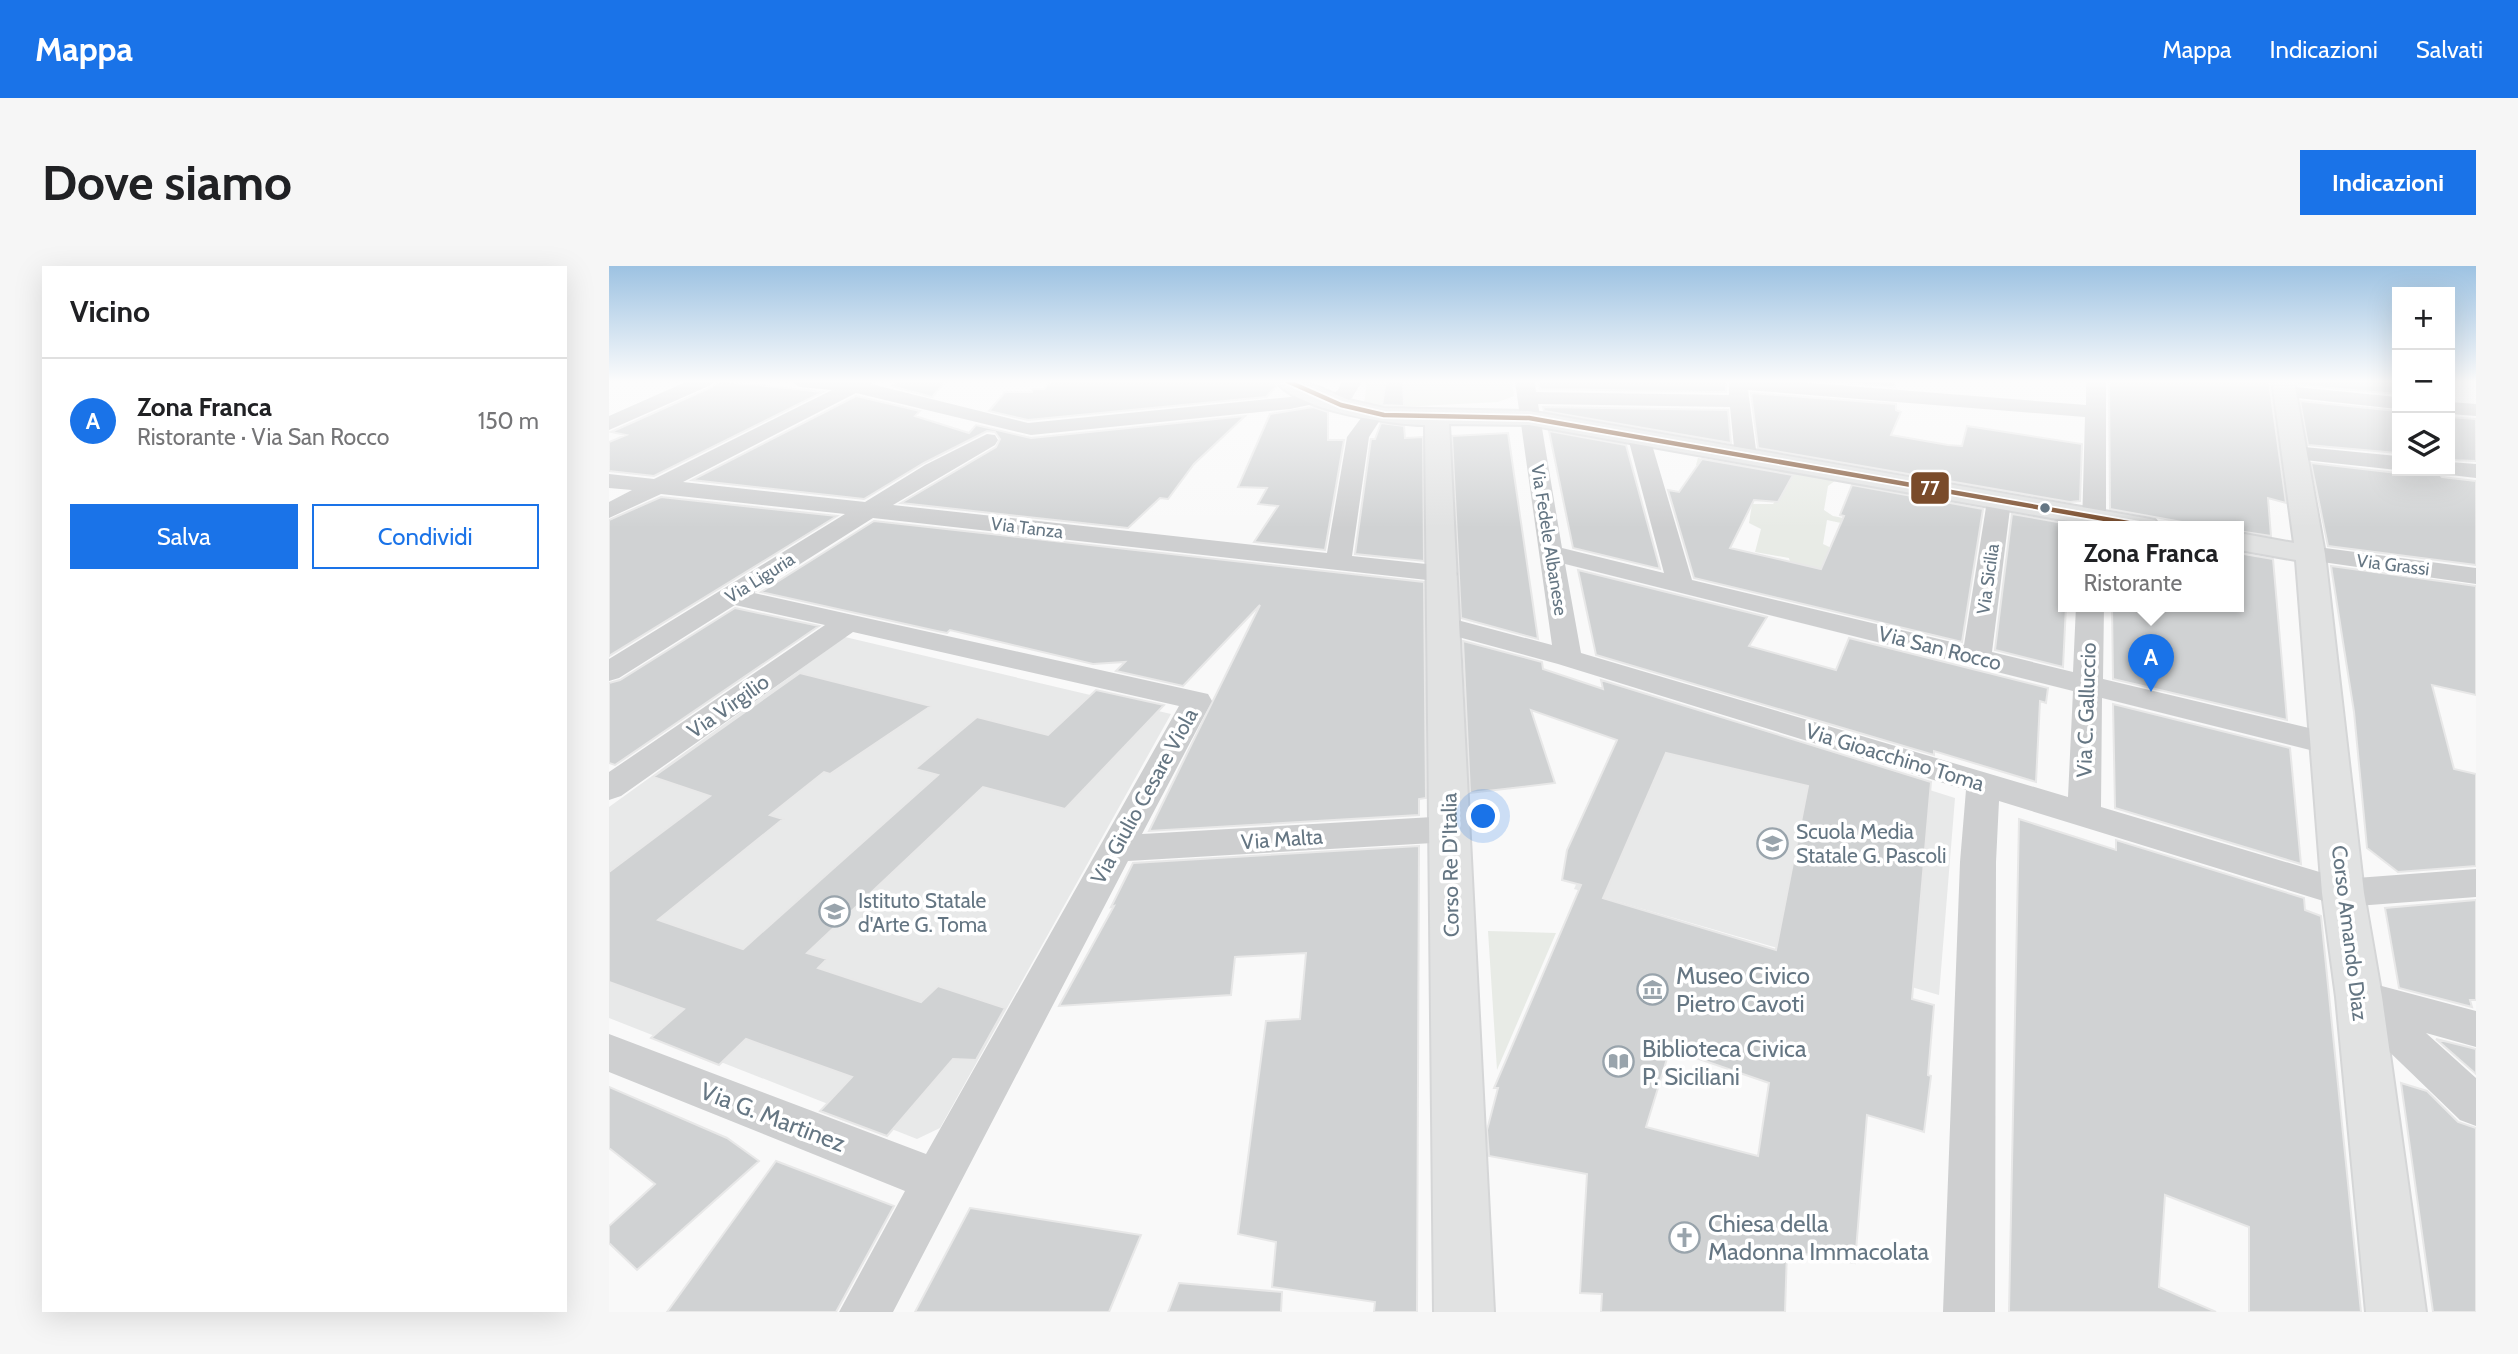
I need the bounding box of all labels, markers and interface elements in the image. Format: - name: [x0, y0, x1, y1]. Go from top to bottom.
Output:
- text: Mappa: [35, 29, 133, 69]
- text: Mappa: [2162, 35, 2232, 64]
- text: Indicazioni: [2270, 35, 2378, 64]
- text: Salvati: [2416, 35, 2483, 64]
- button: Indicazioni: [2300, 150, 2476, 215]
- text: Dove siamo: [42, 153, 292, 212]
- map controls: [2392, 287, 2455, 476]
- button: +: [2392, 287, 2455, 350]
- text: Vicino: [70, 293, 150, 330]
- button: −: [2392, 350, 2455, 413]
- text: Zona Franca: [137, 391, 272, 423]
- text: A: [86, 407, 100, 435]
- text: 150 m: [478, 407, 539, 435]
- button: layers: [2392, 413, 2455, 476]
- text: Ristorante · Via San Rocco: [137, 423, 389, 451]
- street label: Via Fedele Albanese: [1526, 463, 1572, 617]
- line badge: 77: [1910, 471, 1950, 505]
- text: 77: [1920, 477, 1940, 500]
- unlabelled marker: [2038, 501, 2052, 515]
- button: Salva: [70, 504, 298, 569]
- button: Condividi: [312, 504, 539, 569]
- street label: Via Tanza: [990, 513, 1065, 543]
- popup: [2058, 521, 2244, 612]
- text: Zona Franca: [2084, 537, 2218, 569]
- street label: Via Sicilia: [1972, 542, 2004, 616]
- street label: Via Liguria: [721, 548, 799, 608]
- street label: Via Grassi: [2355, 550, 2431, 580]
- text: Ristorante: [2084, 569, 2182, 597]
- street label: Via San Rocco: [1876, 621, 2004, 675]
- pin: A: [2128, 634, 2174, 692]
- street label: Via C. Galluccio: [2071, 642, 2101, 778]
- street label: Via Virgilio: [682, 669, 774, 743]
- street label: Via Giulio Cesare Viola: [1085, 704, 1203, 888]
- street label: Via Gioacchino Toma: [1803, 718, 1987, 796]
- street label: Corso Re D'Italia: [1436, 793, 1464, 937]
- your location: [1466, 799, 1500, 833]
- place label: Scuola Media Statale G. Pascoli: [1796, 819, 1946, 868]
- street label: Via Malta: [1240, 824, 1324, 854]
- school or university icon: Scuola Media Statale G. Pascoli: [1756, 826, 1790, 860]
- street label: Corso Amando Diaz: [2327, 844, 2373, 1022]
- place label: Istituto Statale d'Arte G. Toma: [858, 888, 987, 937]
- school or university icon: Istituto Statale d'Arte G. Toma: [818, 895, 852, 929]
- place label: Museo Civico Pietro Cavoti: [1676, 961, 1810, 1018]
- museum icon: Museo Civico Pietro Cavoti: [1636, 972, 1670, 1006]
- place label: Biblioteca Civica P. Siciliani: [1642, 1034, 1807, 1091]
- library icon: Biblioteca Civica P. Siciliani: [1602, 1045, 1636, 1079]
- street label: Via G. Martinez: [696, 1076, 850, 1158]
- place label: Chiesa della Madonna Immacolata: [1708, 1209, 1930, 1266]
- church icon: Chiesa della Madonna Immacolata: [1668, 1220, 1702, 1254]

